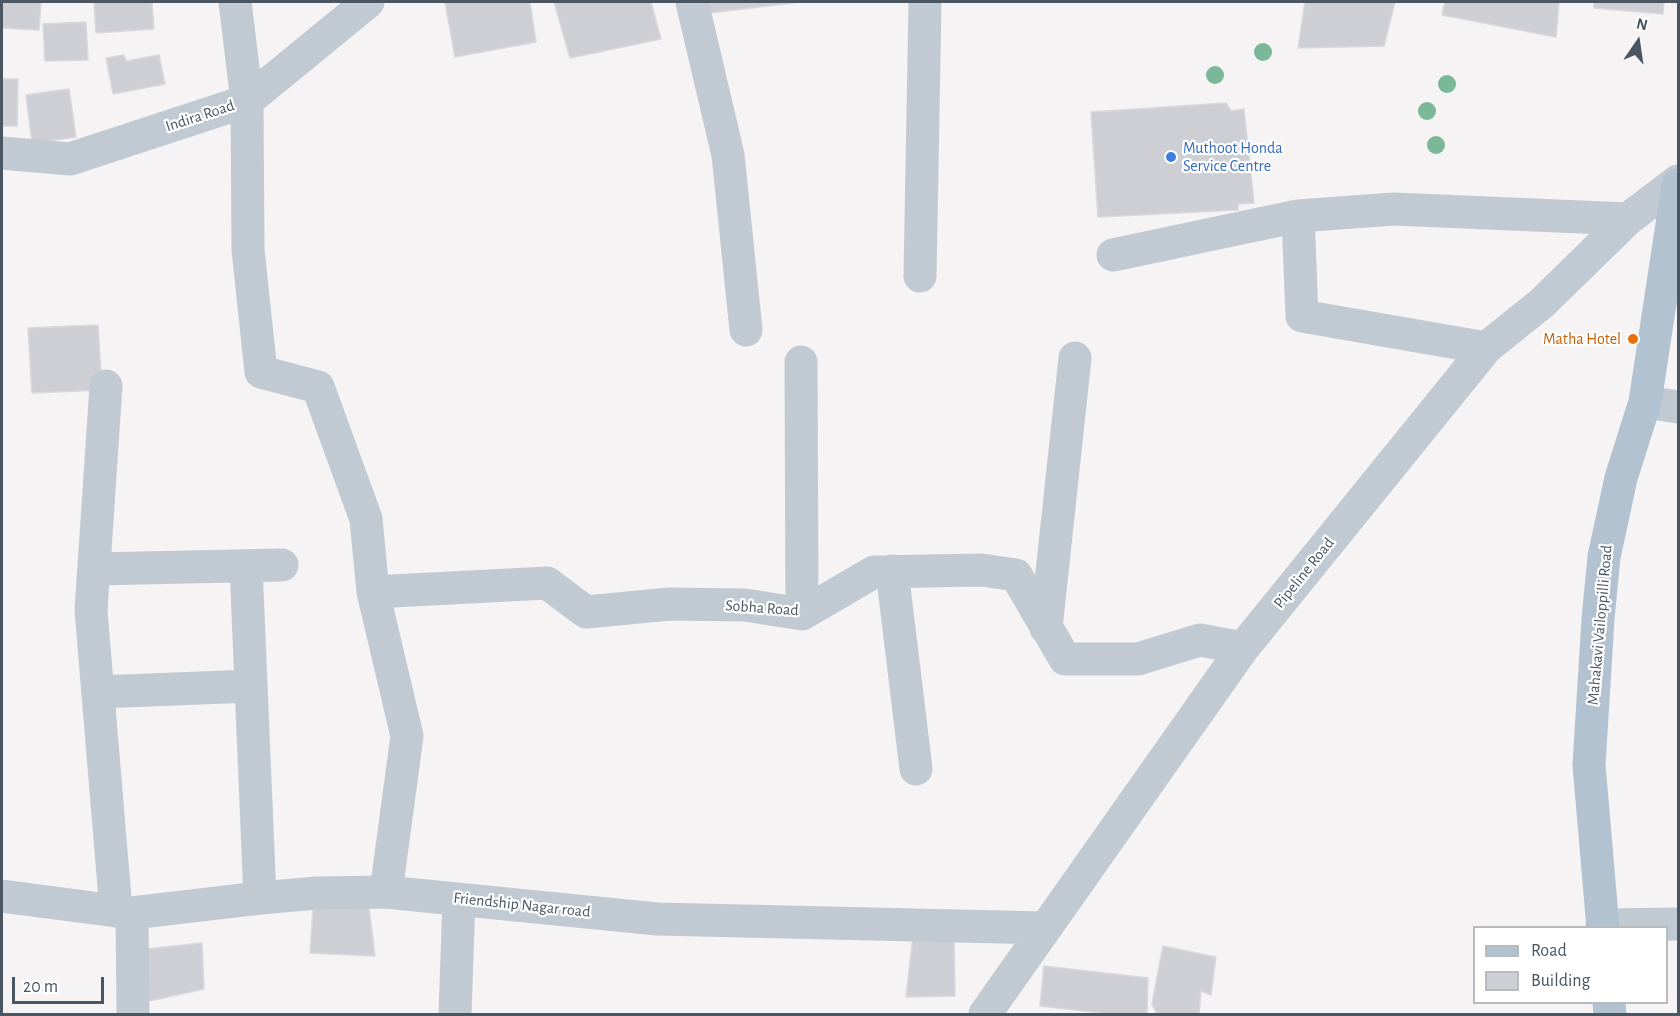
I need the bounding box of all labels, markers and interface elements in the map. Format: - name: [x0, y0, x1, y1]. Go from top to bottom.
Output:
- north arrow: [1608, 12, 1668, 72]
- text: N: [1635, 15, 1649, 34]
- street label: Indira Road: [163, 96, 237, 136]
- place label: Muthoot Honda Service Centre: [1183, 138, 1283, 176]
- marker: Muthoot Honda Service Centre: [1164, 150, 1178, 164]
- place label: Matha Hotel: [1543, 329, 1621, 349]
- marker: Matha Hotel: [1626, 332, 1640, 346]
- street label: Pipeline Road: [1270, 534, 1338, 612]
- street label: Mahakavi Vailoppilli Road: [1583, 544, 1617, 706]
- street label: Sobha Road: [725, 596, 799, 620]
- street label: Friendship Nagar road: [453, 888, 591, 922]
- legend: [1473, 926, 1668, 1004]
- text: Road: [1531, 942, 1567, 960]
- scale bar: [15, 965, 106, 1003]
- text: Building: [1531, 972, 1590, 990]
- text: 20 m: [23, 978, 58, 996]

